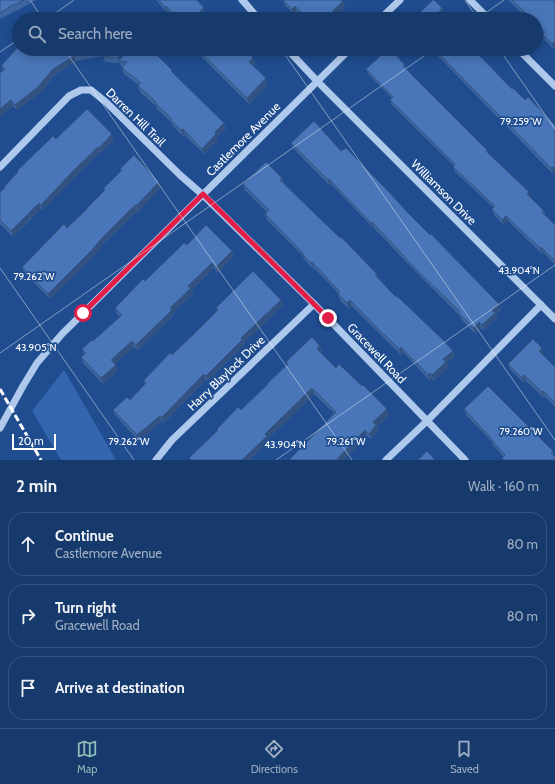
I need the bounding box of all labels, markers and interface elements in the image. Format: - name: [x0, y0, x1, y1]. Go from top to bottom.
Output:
- search box: [12, 12, 543, 56]
- icon: search: [26, 23, 48, 45]
- text: Search here: [58, 25, 133, 43]
- street label: Darren Hill Trail: [103, 85, 169, 149]
- street label: Castlemore Avenue: [203, 99, 283, 179]
- text: 79.259°W: [500, 115, 542, 128]
- street label: Williamson Drive: [408, 156, 480, 228]
- text: 43.904°N: [498, 264, 540, 277]
- text: 79.262°W: [13, 270, 55, 283]
- route start: [74, 304, 92, 322]
- route end: [319, 309, 337, 327]
- street label: Gracewell Road: [344, 320, 410, 386]
- street label: Harry Blaylock Drive: [184, 332, 268, 414]
- text: 43.905°N: [15, 341, 57, 354]
- text: 79.260°W: [500, 425, 543, 438]
- scale bar: [12, 432, 56, 451]
- text: 20 m: [18, 434, 44, 448]
- text: 79.262°W: [108, 435, 150, 448]
- text: 79.261°W: [326, 435, 366, 448]
- text: 43.904°N: [264, 438, 306, 451]
- text: 2 min: [16, 476, 57, 496]
- text: Walk · 160 m: [468, 478, 539, 494]
- text: Continue: [55, 527, 114, 545]
- icon: ahead: [17, 533, 39, 555]
- text: 80 m: [507, 536, 538, 552]
- text: Castlemore Avenue: [55, 545, 162, 561]
- text: Turn right: [55, 599, 116, 617]
- icon: right: [17, 605, 39, 627]
- text: 80 m: [507, 608, 538, 624]
- text: Gracewell Road: [55, 617, 140, 633]
- icon: arrive: [17, 677, 39, 699]
- text: Arrive at destination: [55, 679, 185, 697]
- tab: Map: [76, 738, 98, 776]
- tab: Directions: [251, 738, 298, 776]
- tab: Saved: [450, 738, 479, 776]

